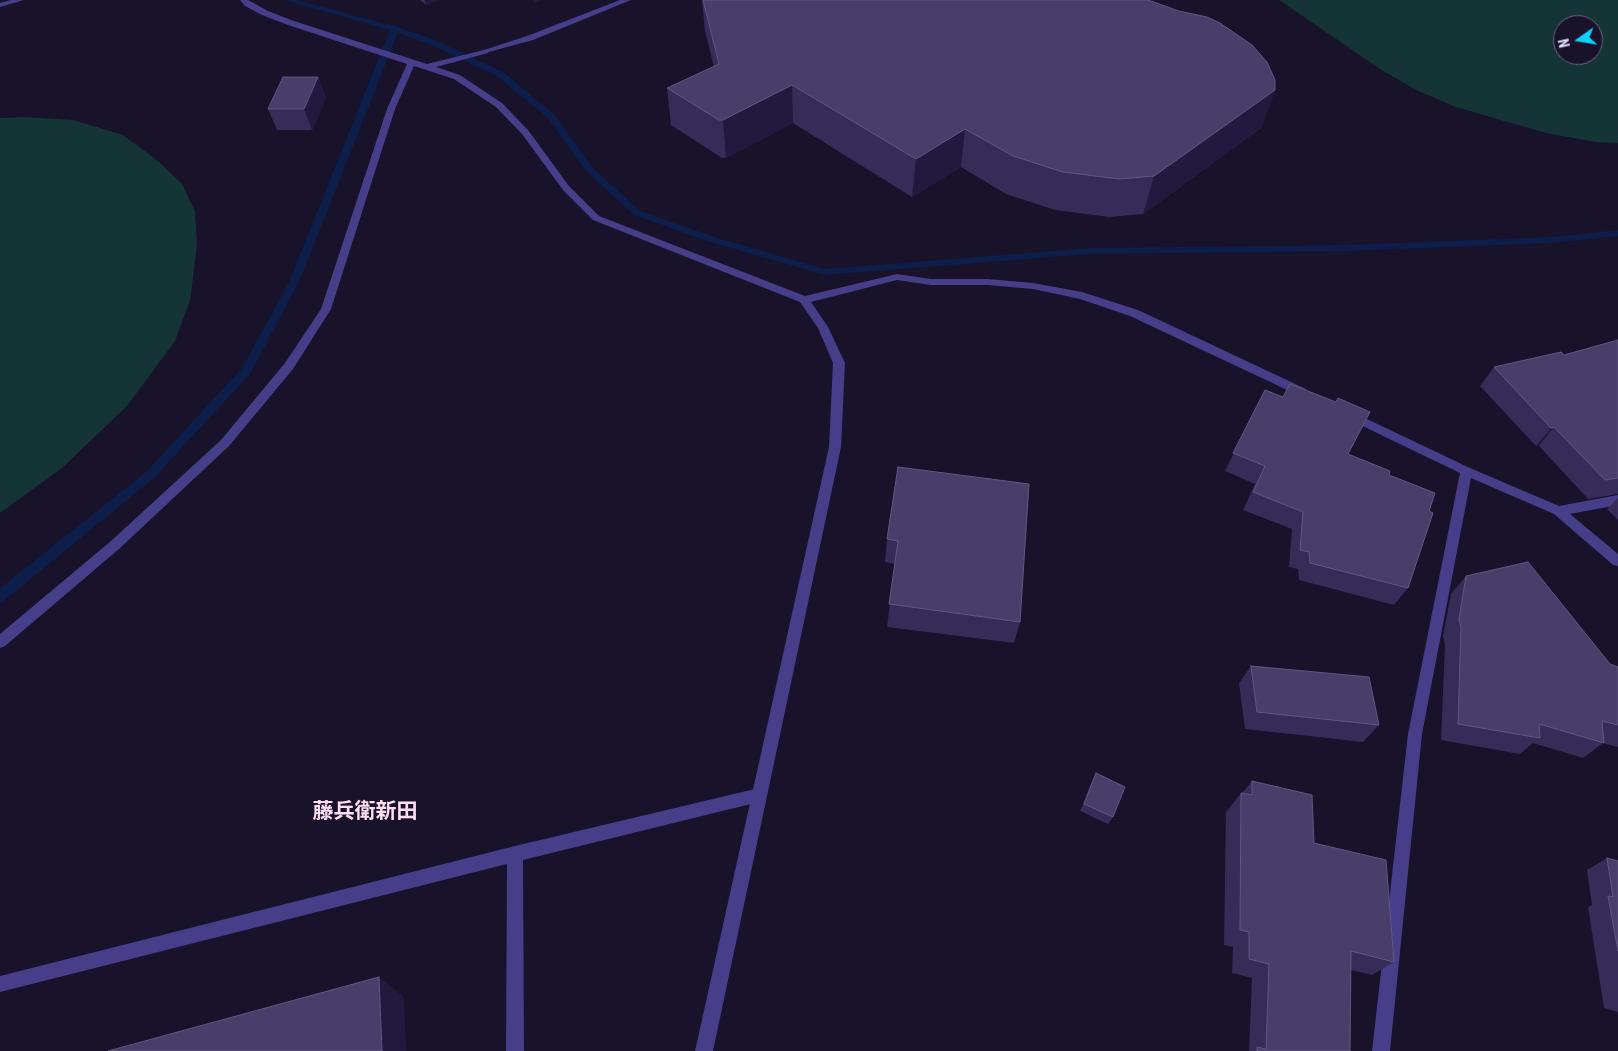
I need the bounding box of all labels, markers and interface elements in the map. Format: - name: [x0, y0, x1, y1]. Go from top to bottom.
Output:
- north arrow: [1553, 15, 1603, 65]
- text: N: [1556, 37, 1573, 49]
- district label: 藤兵衛新田: [313, 800, 417, 826]

